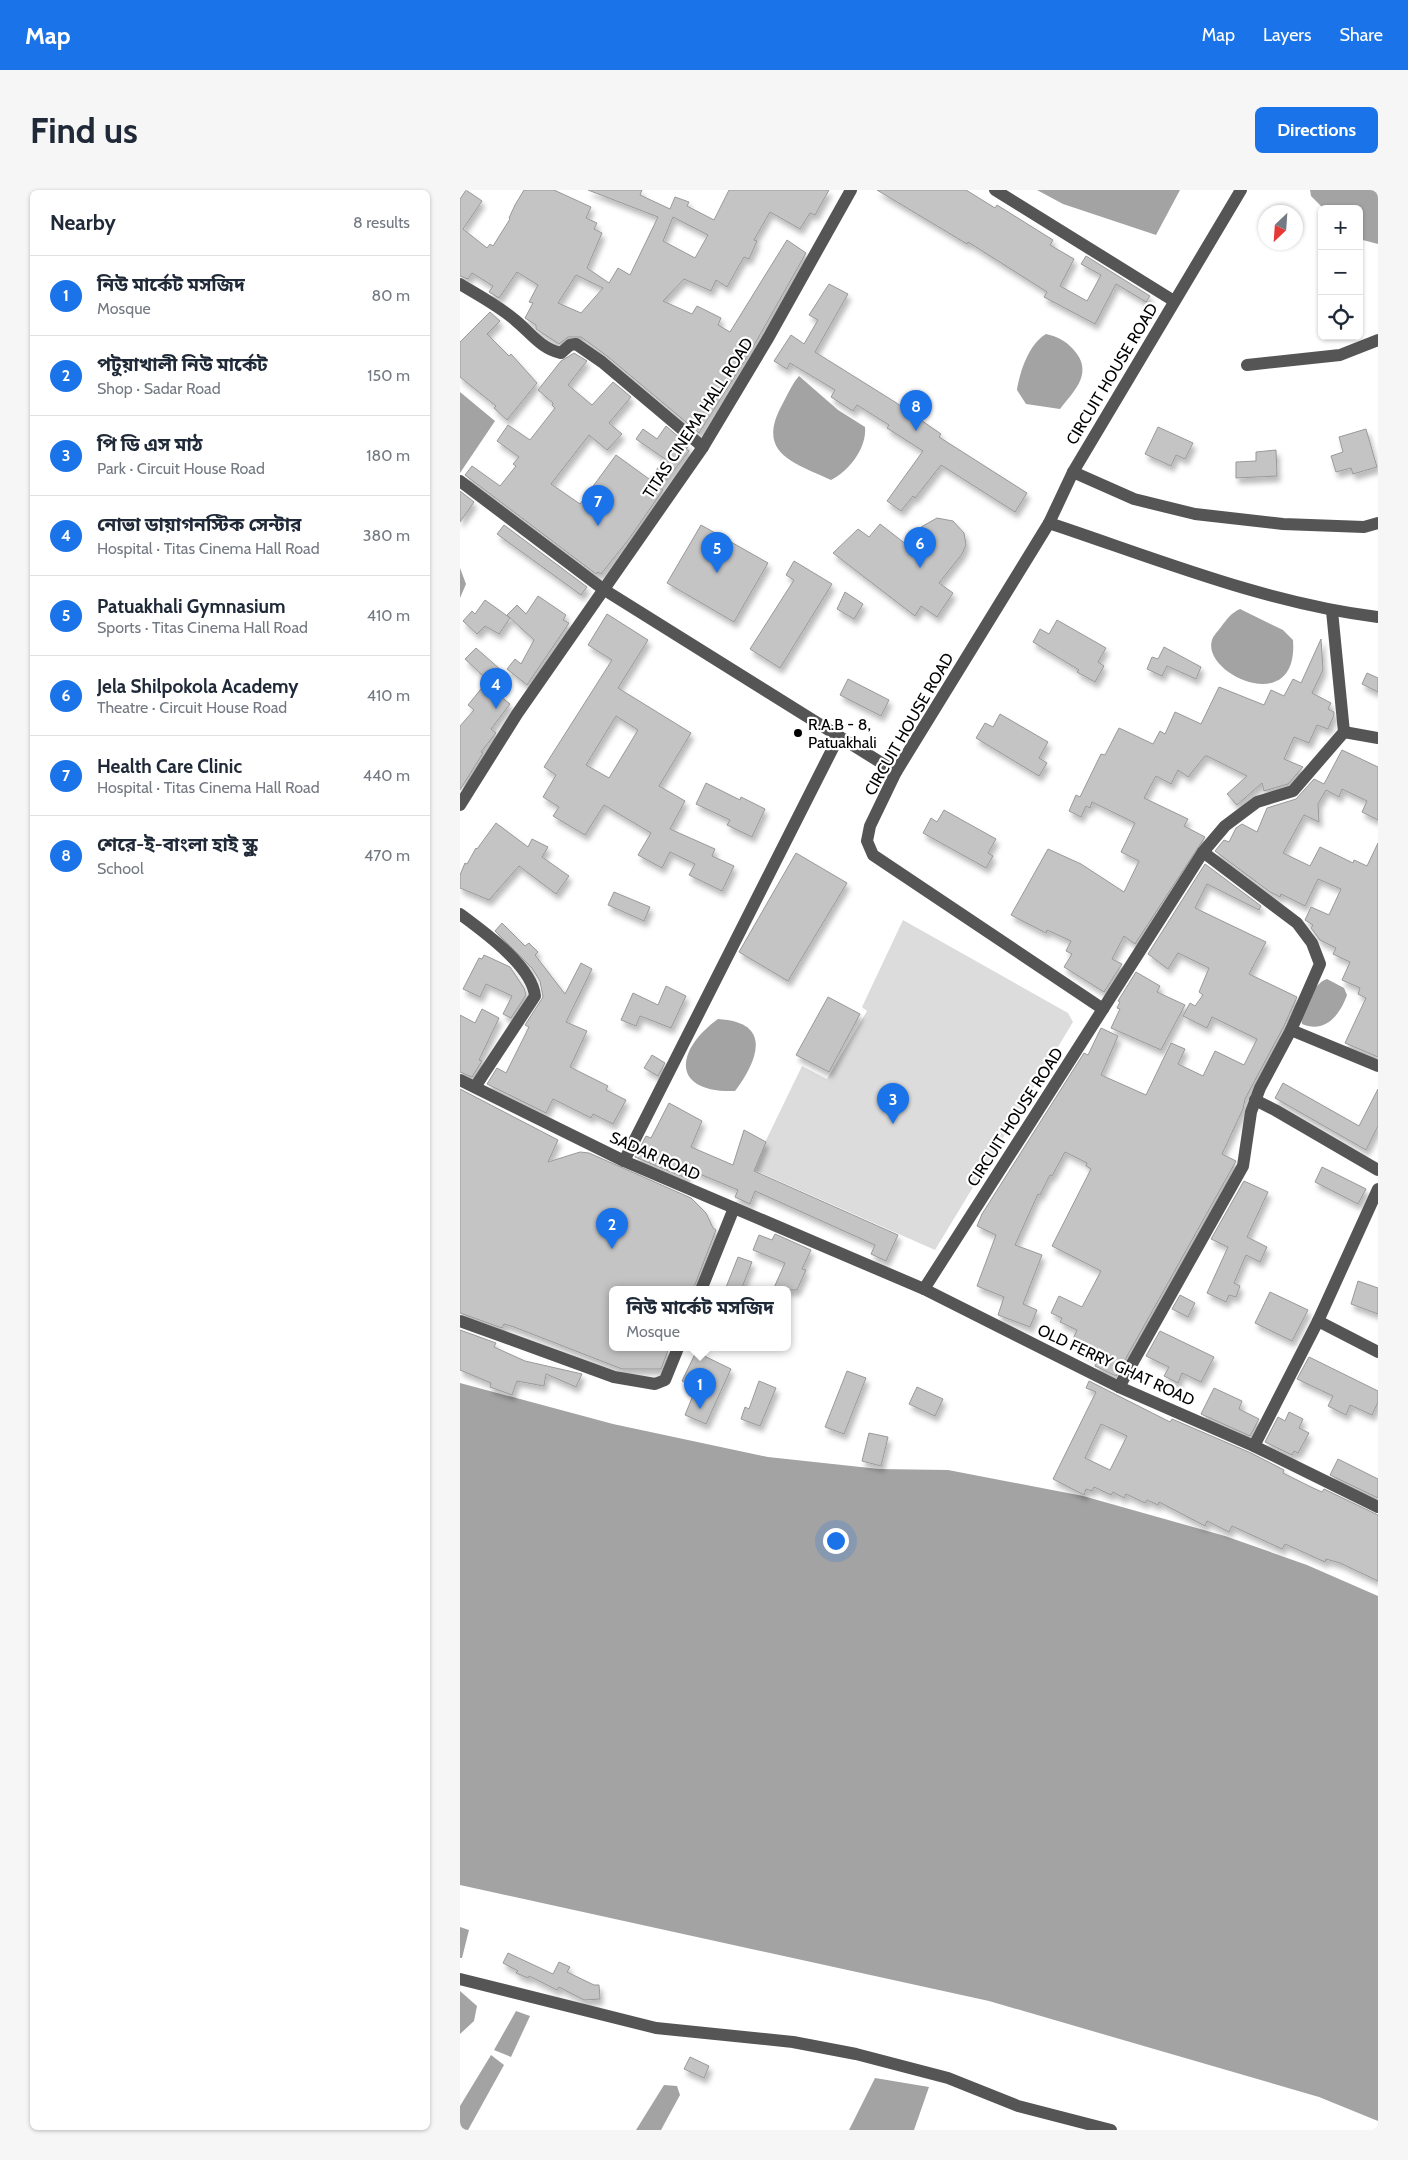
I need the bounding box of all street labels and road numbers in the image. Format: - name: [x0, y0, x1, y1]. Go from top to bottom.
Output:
- street label: CIRCUIT HOUSE ROAD: [1062, 300, 1162, 448]
- street label: TITAS CINEMA HALL ROAD: [639, 334, 757, 502]
- street label: CIRCUIT HOUSE ROAD: [860, 649, 958, 799]
- street label: CIRCUIT HOUSE ROAD: [963, 1044, 1067, 1190]
- street label: SADAR ROAD: [607, 1128, 703, 1184]
- street label: OLD FERRY GHAT ROAD: [1034, 1320, 1198, 1410]

